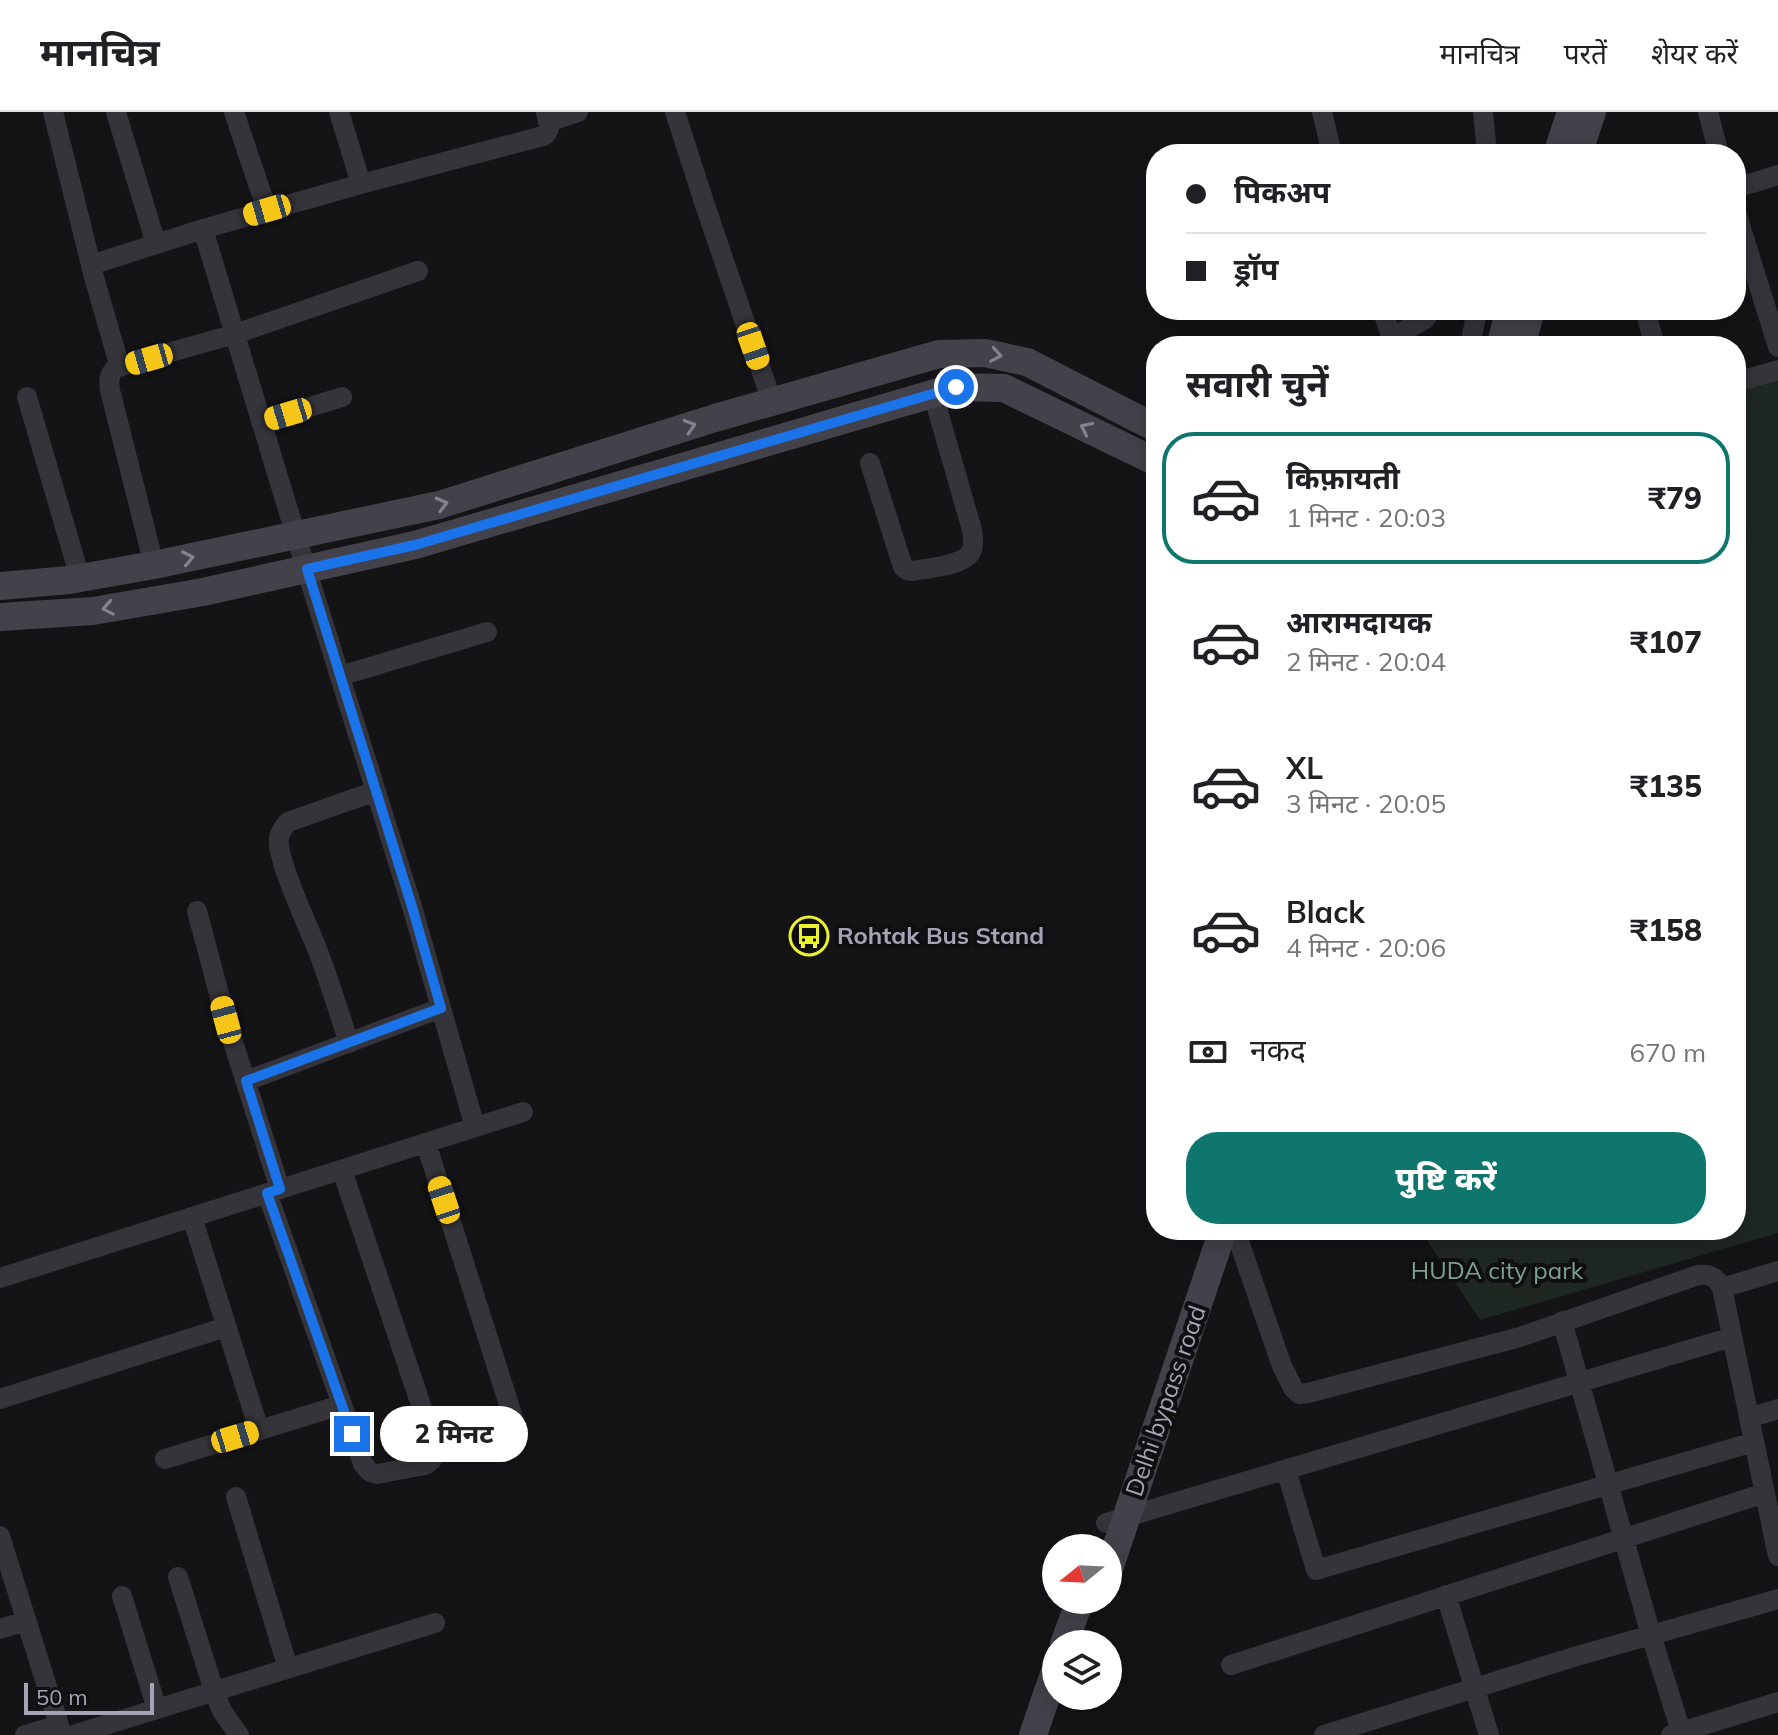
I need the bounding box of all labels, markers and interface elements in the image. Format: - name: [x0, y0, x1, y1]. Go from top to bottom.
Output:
- text: मानचित्र: [40, 28, 160, 76]
- text: मानचित्र: [1440, 36, 1520, 71]
- text: परतें: [1564, 36, 1607, 71]
- text: शेयर करें: [1651, 36, 1738, 71]
- text: पिकअप: [1234, 173, 1330, 211]
- car: [241, 192, 293, 228]
- text: ड्रॉप: [1234, 250, 1278, 288]
- car: [734, 319, 772, 373]
- car: [123, 341, 175, 377]
- one-way arrow: [989, 346, 1002, 363]
- text: सवारी चुनें: [1186, 361, 1328, 406]
- route start: [938, 369, 974, 405]
- car: [262, 396, 314, 432]
- one-way arrow: [682, 420, 696, 436]
- one-way arrow: [1080, 422, 1094, 438]
- text: किफ़ायती: [1286, 459, 1400, 497]
- icon: car: [1190, 462, 1262, 534]
- text: ₹79: [1648, 479, 1702, 517]
- one-way arrow: [434, 497, 448, 513]
- text: 1 मिनट · 20:03: [1286, 501, 1446, 534]
- one-way arrow: [180, 550, 194, 567]
- one-way arrow: [102, 599, 115, 616]
- text: आरामदायक: [1286, 603, 1432, 641]
- icon: car: [1190, 606, 1262, 678]
- text: ₹107: [1630, 623, 1702, 661]
- text: 2 मिनट · 20:04: [1286, 645, 1446, 678]
- text: XL: [1286, 749, 1323, 787]
- icon: car: [1190, 750, 1262, 822]
- text: ₹135: [1630, 767, 1702, 805]
- text: 3 मिनट · 20:05: [1286, 787, 1446, 820]
- text: Black: [1286, 893, 1365, 931]
- icon: car: [1190, 894, 1262, 966]
- text: ₹158: [1630, 911, 1702, 949]
- bus stop icon: Rohtak Bus Stand: [788, 915, 830, 957]
- place label: Rohtak Bus Stand: [837, 920, 1044, 950]
- text: 4 मिनट · 20:06: [1286, 931, 1446, 964]
- car: [208, 994, 244, 1046]
- icon: cash: [1186, 1030, 1230, 1074]
- text: नकद: [1250, 1031, 1306, 1069]
- text: 670 m: [1630, 1036, 1706, 1069]
- button: पुष्टि करें: [1186, 1132, 1706, 1224]
- car: [425, 1173, 463, 1227]
- park label: HUDA city park: [1411, 1255, 1584, 1285]
- street label: Delhi bypass road: [1118, 1301, 1212, 1500]
- callout: 2 मिनट: [380, 1406, 528, 1462]
- route end: [334, 1416, 370, 1452]
- text: 2 मिनट: [415, 1417, 493, 1450]
- car: [209, 1419, 261, 1455]
- north arrow: [1042, 1534, 1122, 1614]
- map controls: [1042, 1534, 1122, 1710]
- button: layers: [1042, 1630, 1122, 1710]
- scale bar: [24, 1679, 154, 1715]
- text: 50 m: [36, 1683, 87, 1711]

